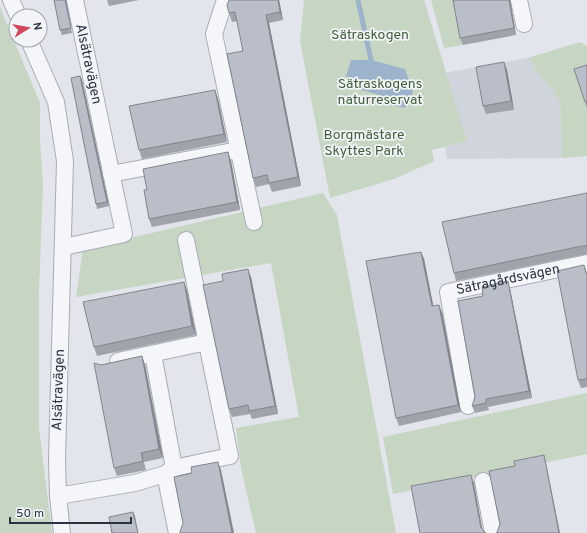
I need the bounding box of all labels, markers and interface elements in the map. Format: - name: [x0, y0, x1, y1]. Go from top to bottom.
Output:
- north arrow: [8, 8, 48, 48]
- text: N: [29, 21, 44, 31]
- street label: Alsätravägen: [71, 22, 105, 106]
- park label: Sätraskogen: [331, 27, 409, 44]
- park label: Sätraskogens naturreservat: [338, 76, 422, 109]
- park label: Borgmästare Skyttes Park: [323, 127, 405, 160]
- street label: Sätragårdsvägen: [455, 260, 561, 299]
- street label: Alsätravägen: [49, 349, 69, 431]
- scale bar: [10, 499, 131, 525]
- text: 50 m: [16, 506, 44, 522]

